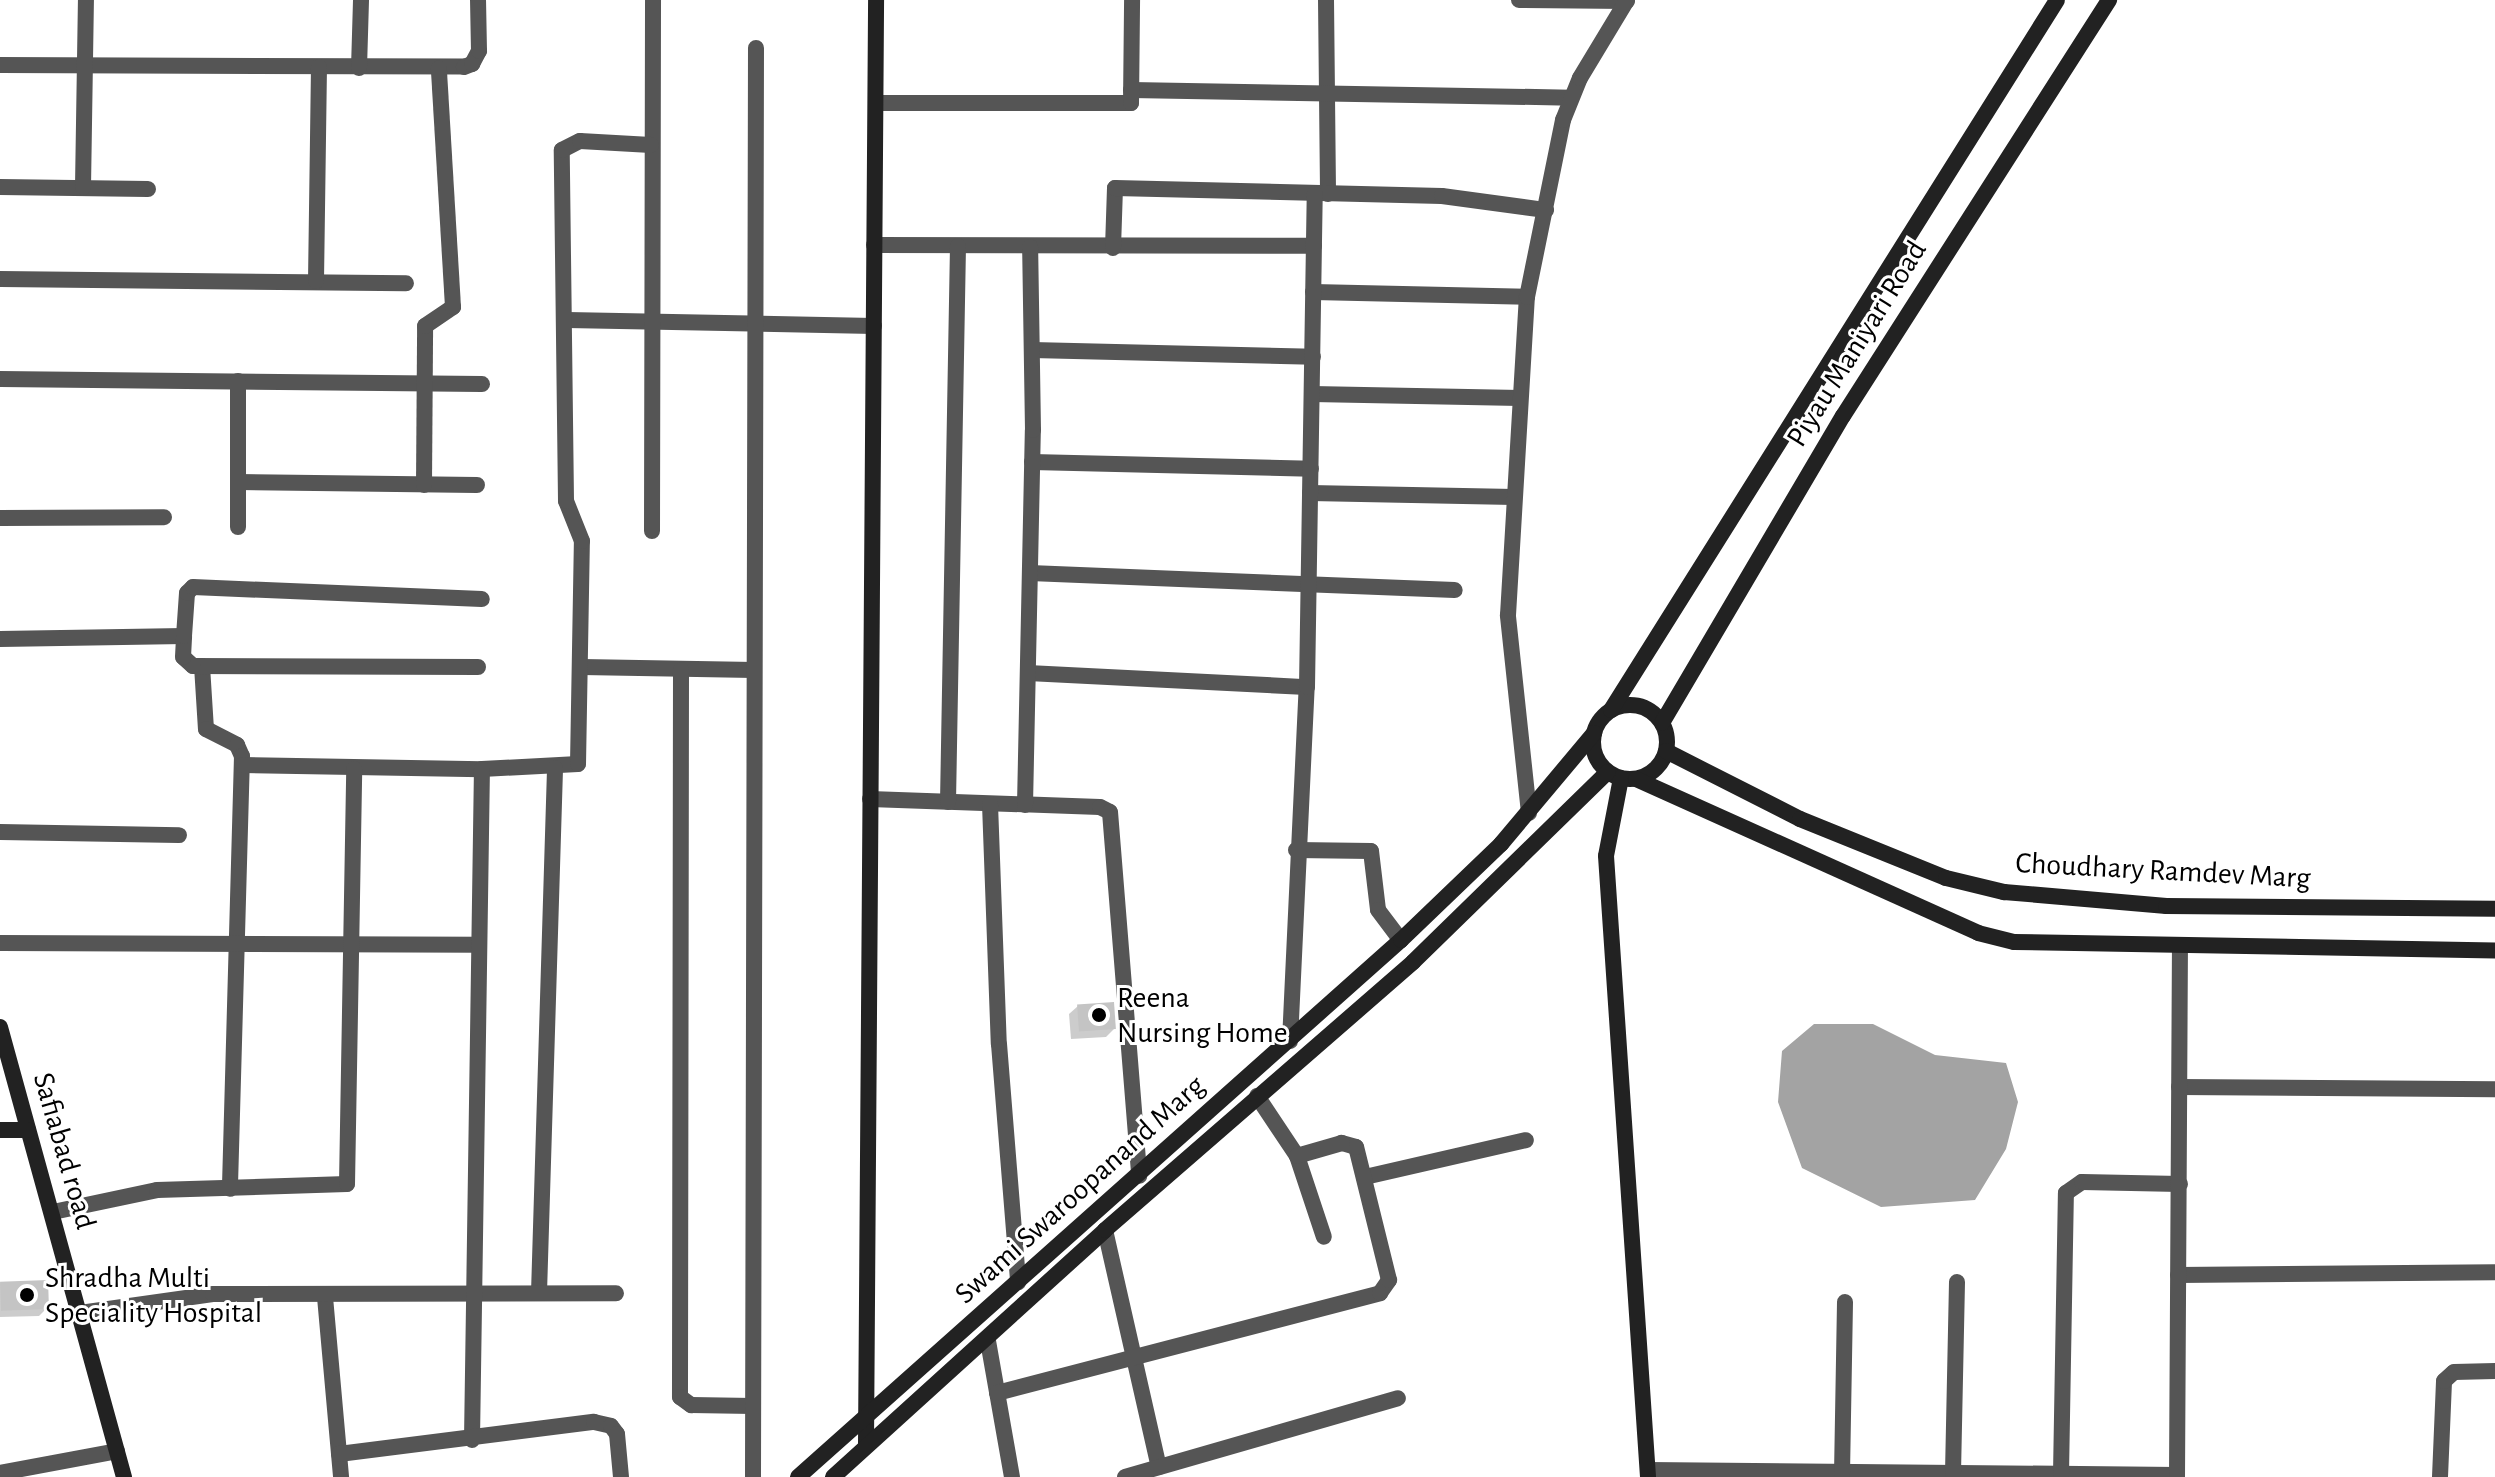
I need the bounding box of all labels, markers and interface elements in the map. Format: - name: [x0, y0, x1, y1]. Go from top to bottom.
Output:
- street label: Piyau Maniyari Road: [1779, 234, 1935, 454]
- street label: Choudhary Ramdev Marg: [2014, 845, 2312, 897]
- place label: Reena Nursing Home: [1117, 980, 1287, 1050]
- marker: Reena Nursing Home: [1088, 1004, 1110, 1026]
- street label: Swami Swaroopanand Marg: [948, 1068, 1212, 1312]
- street label: Safiabad road: [24, 1069, 104, 1233]
- place label: Shradha Multi Speciality Hospital: [45, 1260, 262, 1330]
- marker: Shradha Multi Speciality Hospital: [16, 1284, 38, 1306]

